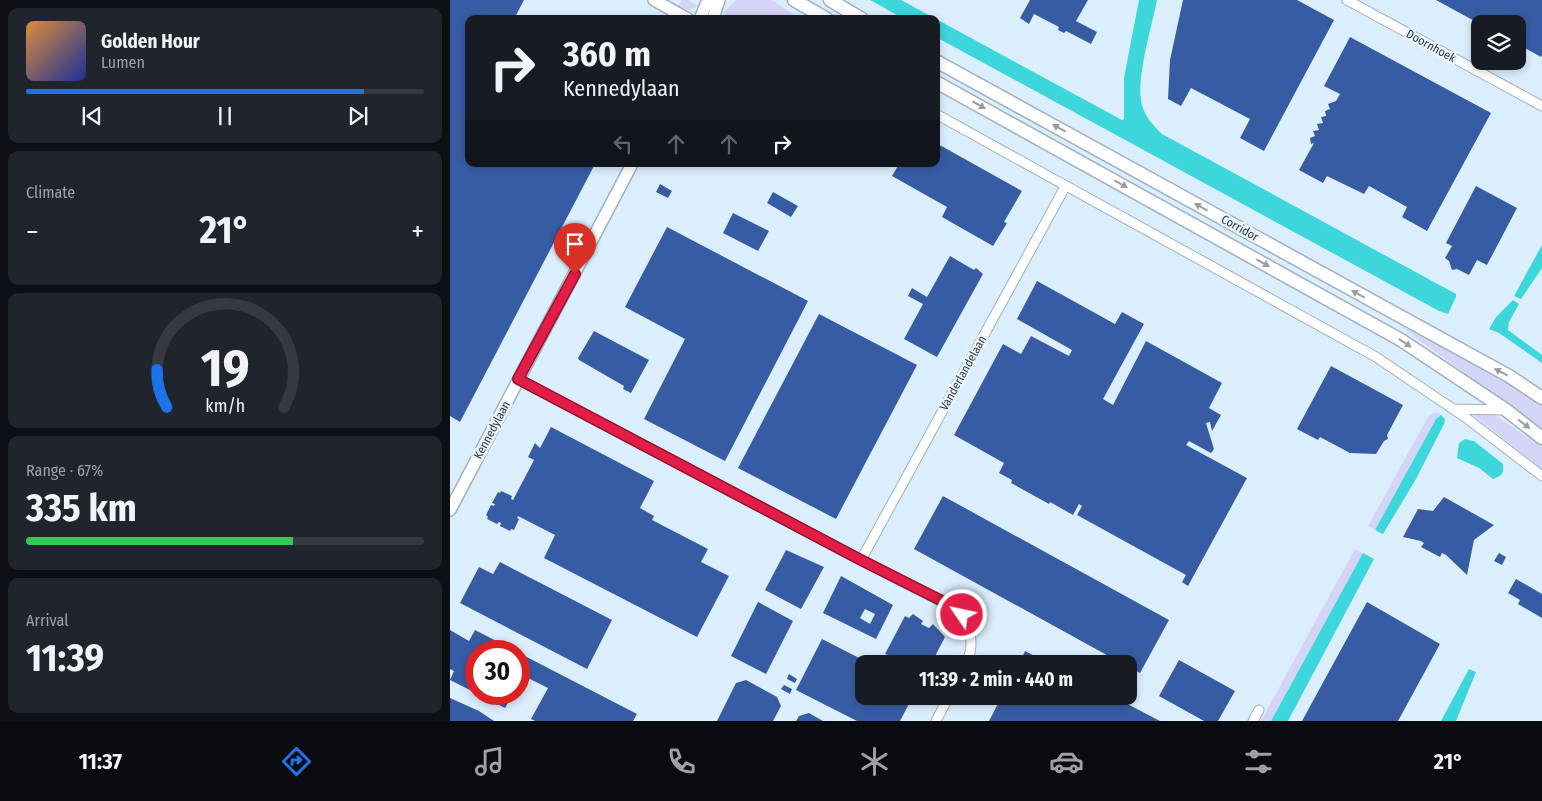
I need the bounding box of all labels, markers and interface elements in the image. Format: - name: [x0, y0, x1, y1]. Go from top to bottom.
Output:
- map controls: [1471, 15, 1526, 70]
- button: layers: [1471, 15, 1526, 70]
- street label: Doornhoek: [1404, 27, 1458, 65]
- text: Golden Hour: [101, 30, 200, 53]
- text: 360 m: [563, 33, 651, 75]
- icon: right: [480, 35, 545, 100]
- text: Lumen: [101, 53, 145, 72]
- text: Kennedylaan: [563, 75, 680, 102]
- one-way arrow: [972, 101, 986, 110]
- icon: previous: [78, 102, 106, 130]
- icon: pause: [211, 102, 239, 130]
- icon: next: [344, 102, 372, 130]
- one-way arrow: [1052, 124, 1065, 133]
- icon: left: [609, 130, 637, 158]
- icon: ahead: [662, 130, 690, 158]
- icon: ahead: [715, 130, 743, 158]
- icon: right: [768, 130, 796, 158]
- one-way arrow: [1114, 180, 1128, 188]
- text: Climate: [26, 183, 75, 202]
- one-way arrow: [1194, 203, 1208, 211]
- text: 21°: [200, 207, 250, 253]
- street label: Corridor: [1219, 212, 1262, 244]
- text: −: [26, 215, 39, 248]
- text: +: [411, 215, 424, 248]
- pin: [554, 223, 596, 274]
- icon: arrive: [561, 230, 589, 258]
- one-way arrow: [1256, 259, 1271, 267]
- one-way arrow: [1351, 290, 1366, 298]
- street label: Vanderlandelaan: [937, 333, 989, 413]
- text: 19: [201, 337, 249, 400]
- one-way arrow: [1398, 338, 1411, 347]
- one-way arrow: [1495, 367, 1508, 376]
- text: km/h: [205, 395, 245, 417]
- street label: Kennedylaan: [471, 399, 513, 461]
- one-way arrow: [1517, 419, 1530, 430]
- text: Range · 67%: [26, 461, 103, 480]
- text: 335 km: [26, 485, 137, 531]
- position arrow: [935, 588, 987, 640]
- text: Arrival: [26, 611, 68, 630]
- text: 11:39: [26, 635, 104, 681]
- speed limit sign: 30: [465, 640, 530, 705]
- text: 11:39 · 2 min · 440 m: [919, 668, 1073, 691]
- icon: directions: [279, 744, 314, 779]
- icon: music: [472, 744, 507, 779]
- icon: phone: [664, 744, 699, 779]
- icon: climate: [857, 744, 892, 779]
- icon: car: [1049, 744, 1084, 779]
- icon: filters: [1241, 744, 1276, 779]
- text: 11:37: [79, 748, 122, 775]
- text: 21°: [1434, 748, 1463, 775]

